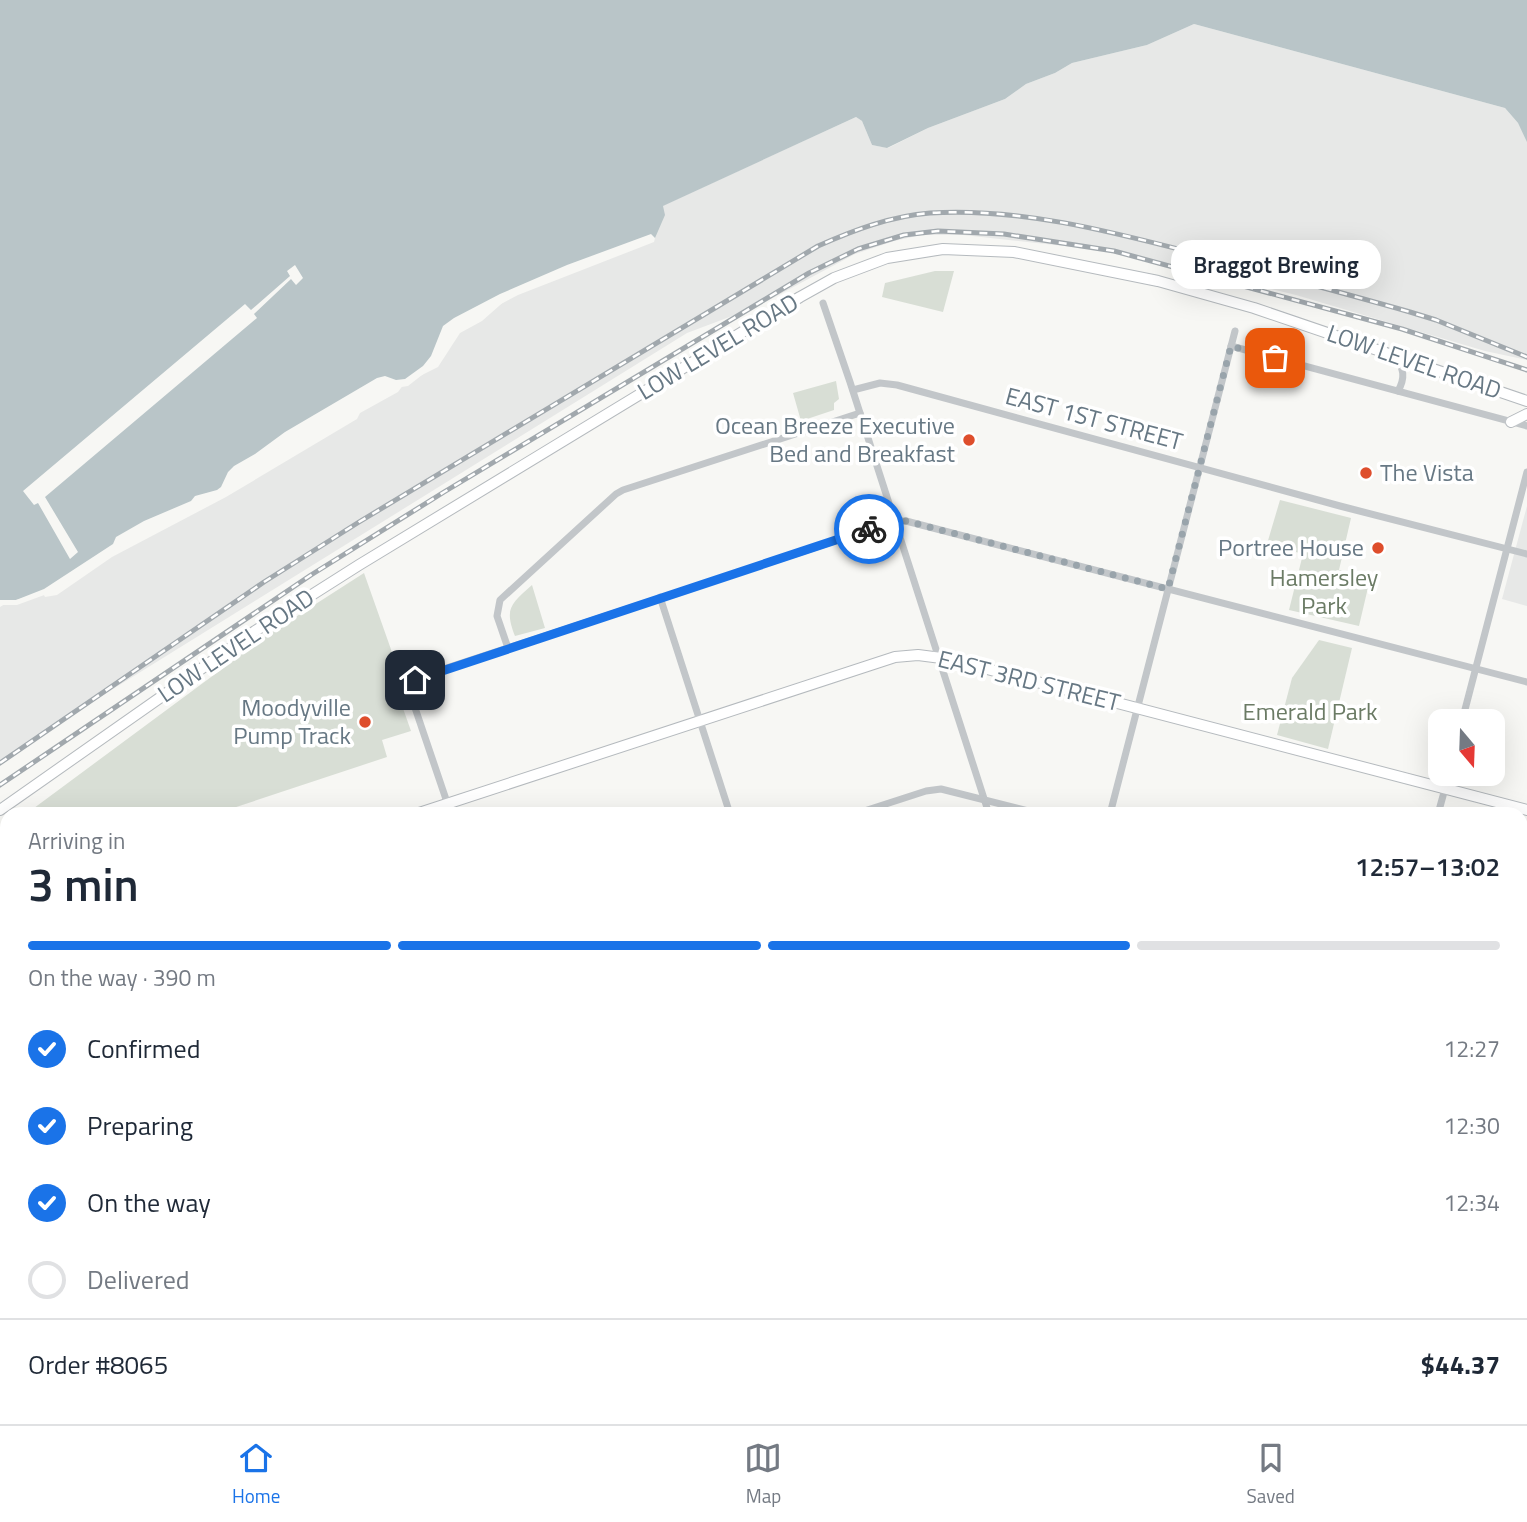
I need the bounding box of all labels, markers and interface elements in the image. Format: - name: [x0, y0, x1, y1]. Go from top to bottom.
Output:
- callout: Braggot Brewing: [1170, 239, 1380, 288]
- text: Braggot Brewing: [1193, 247, 1359, 282]
- street label: LOW LEVEL ROAD: [630, 284, 805, 409]
- street label: LOW LEVEL ROAD: [1322, 314, 1506, 408]
- pin: [1245, 328, 1305, 388]
- icon: bag: [1256, 339, 1294, 377]
- street label: EAST 1ST STREET: [1002, 377, 1187, 459]
- place label: Ocean Breeze Executive Bed and Breakfast: [715, 407, 956, 471]
- marker: Ocean Breeze Executive Bed and Breakfast: [961, 432, 977, 448]
- place label: The Vista: [1380, 454, 1474, 490]
- marker: The Vista: [1358, 465, 1374, 481]
- courier: [834, 494, 904, 564]
- icon: bike: [850, 510, 888, 548]
- place label: Portree House: [1218, 529, 1364, 565]
- marker: Portree House: [1370, 540, 1386, 556]
- park label: Hamersley Park: [1270, 559, 1379, 623]
- street label: LOW LEVEL ROAD: [150, 579, 321, 711]
- street label: EAST 3RD STREET: [934, 640, 1125, 720]
- pin: [385, 650, 445, 710]
- icon: home: [396, 661, 434, 699]
- place label: Moodyville Pump Track: [233, 689, 351, 753]
- park label: Emerald Park: [1242, 693, 1378, 729]
- north arrow: [1428, 709, 1505, 786]
- map controls: [1428, 709, 1505, 786]
- marker: Moodyville Pump Track: [357, 714, 373, 730]
- text: Arriving in: [28, 823, 125, 858]
- text: 12:57–13:02: [1355, 847, 1500, 886]
- text: 3 min: [28, 849, 139, 919]
- text: On the way · 390 m: [28, 960, 216, 995]
- text: Confirmed: [87, 1029, 201, 1068]
- icon: check: [28, 1030, 66, 1068]
- text: 12:27: [1443, 1031, 1500, 1066]
- text: Preparing: [87, 1106, 193, 1145]
- icon: check: [28, 1107, 66, 1145]
- text: 12:30: [1443, 1108, 1500, 1143]
- text: On the way: [87, 1183, 211, 1222]
- icon: check: [28, 1184, 66, 1222]
- text: 12:34: [1443, 1185, 1500, 1220]
- text: Delivered: [87, 1260, 190, 1299]
- text: Order #8065: [28, 1345, 168, 1384]
- text: $44.37: [1421, 1345, 1500, 1384]
- tab: Home: [232, 1439, 280, 1510]
- tab: Map: [744, 1439, 782, 1510]
- tab: Saved: [1247, 1439, 1295, 1510]

